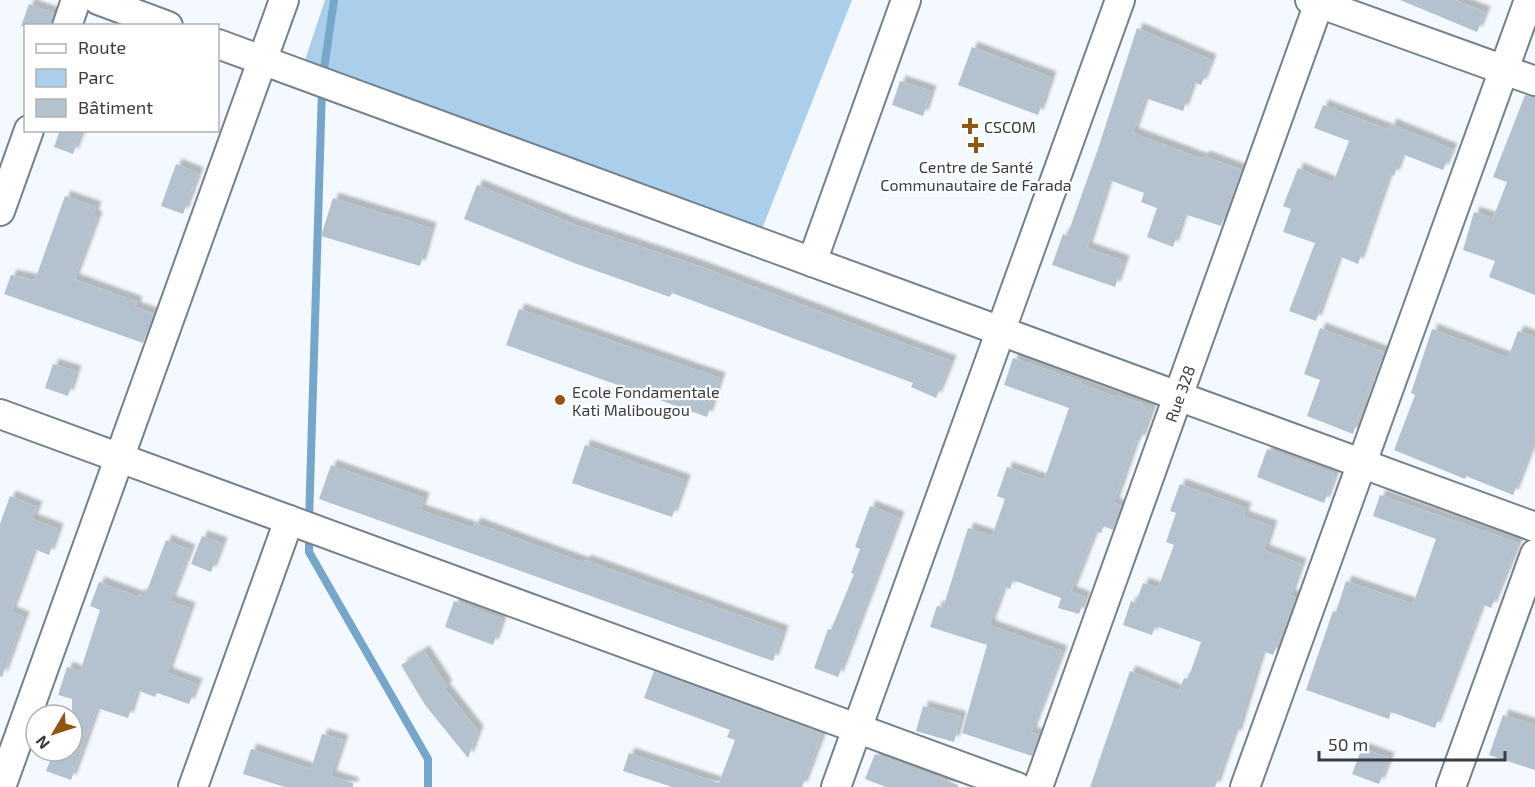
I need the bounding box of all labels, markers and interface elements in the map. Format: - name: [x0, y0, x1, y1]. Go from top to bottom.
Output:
- legend: [24, 24, 219, 132]
- text: Route: [78, 36, 126, 58]
- text: Parc: [78, 66, 114, 88]
- text: Bâtiment: [78, 96, 153, 118]
- marker: CSCOM: [961, 117, 979, 135]
- place label: CSCOM: [984, 117, 1036, 136]
- marker: Centre de Santé Communautaire de Farada: [967, 136, 985, 154]
- place label: Centre de Santé Communautaire de Farada: [880, 157, 1072, 194]
- street label: Rue 328: [1160, 363, 1198, 424]
- place label: Ecole Fondamentale Kati Malibougou: [572, 382, 720, 419]
- marker: Ecole Fondamentale Kati Malibougou: [553, 393, 567, 407]
- north arrow: [24, 703, 84, 763]
- scale bar: [1319, 724, 1505, 762]
- text: N: [31, 732, 53, 753]
- text: 50 m: [1328, 733, 1368, 755]

